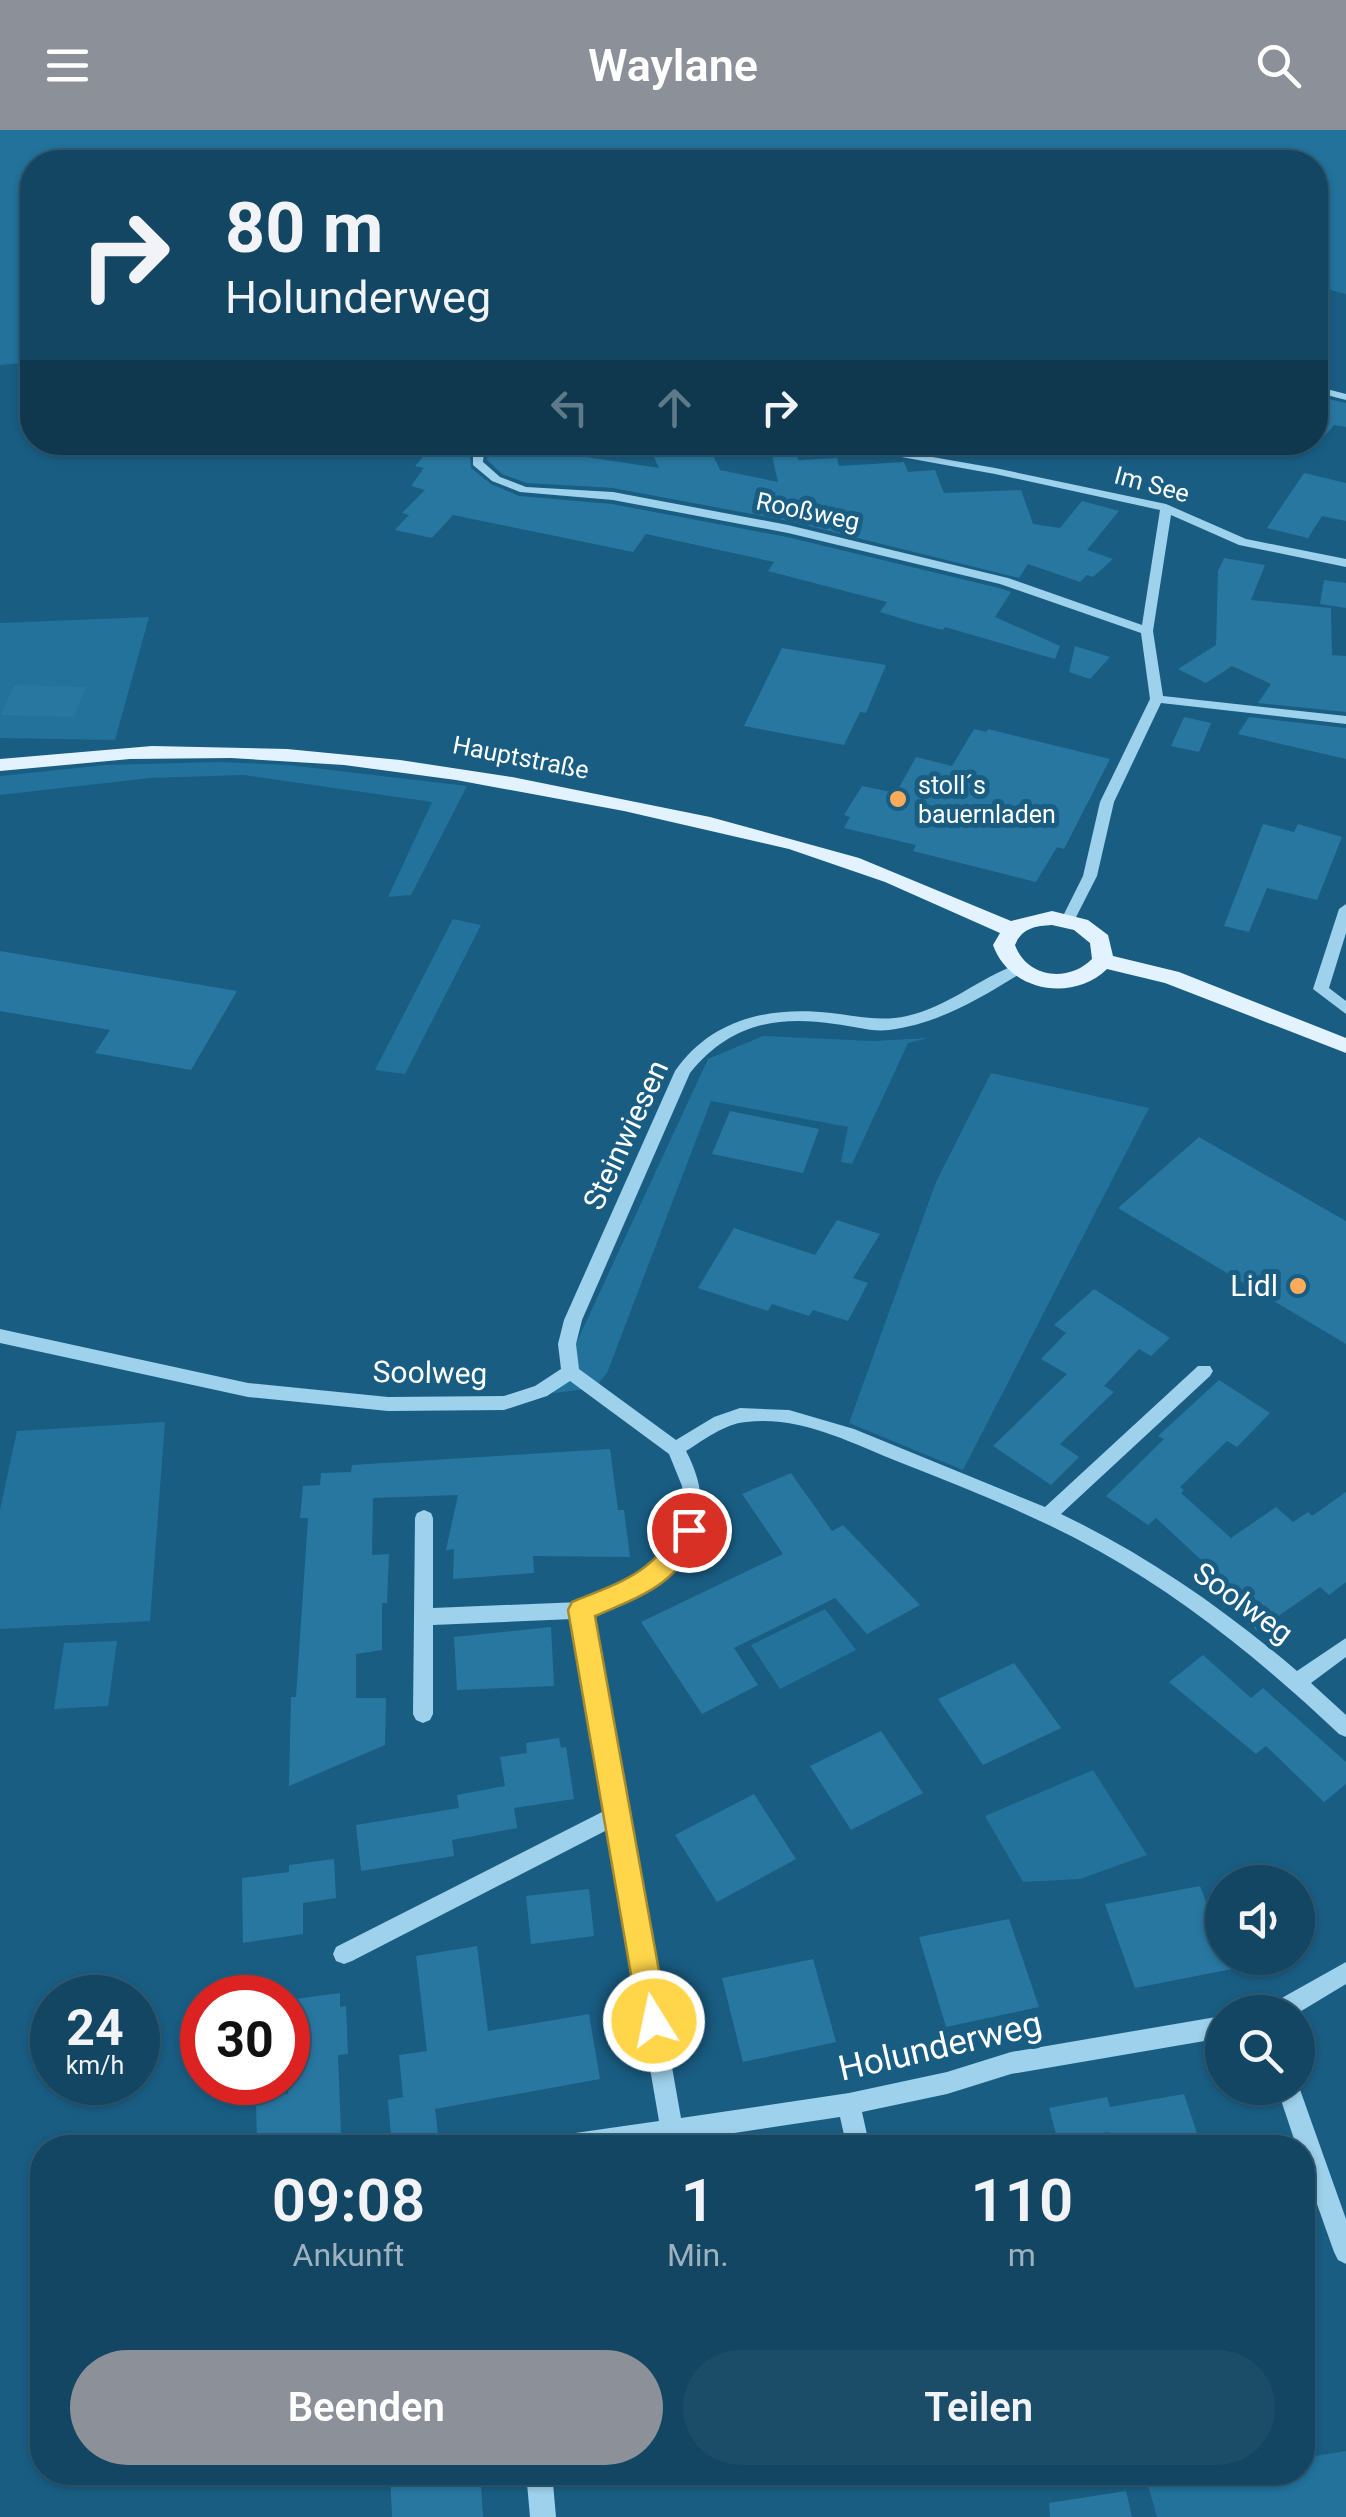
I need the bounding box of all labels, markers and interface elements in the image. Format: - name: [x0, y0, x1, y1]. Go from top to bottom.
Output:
- icon: menu: [40, 38, 95, 93]
- icon: search: [1251, 38, 1306, 93]
- text: Waylane: [588, 39, 758, 92]
- text: 80 m: [225, 187, 383, 269]
- icon: right: [60, 190, 190, 320]
- text: Holunderweg: [225, 271, 491, 324]
- icon: left: [542, 380, 597, 435]
- icon: ahead: [647, 380, 702, 435]
- icon: right: [752, 380, 807, 435]
- street label: Im See: [1111, 461, 1192, 508]
- street label: Rooßweg: [754, 486, 862, 537]
- street label: Hauptstraße: [450, 730, 592, 785]
- place label: stoll´s bauernladen: [918, 771, 1056, 829]
- marker: stoll´s bauernladen: [887, 788, 909, 810]
- street label: Steinwiesen: [576, 1054, 675, 1215]
- place label: Lidl: [1230, 1268, 1278, 1303]
- marker: Lidl: [1287, 1275, 1309, 1297]
- street label: Soolweg: [372, 1354, 488, 1391]
- pin: [647, 1488, 732, 1573]
- icon: arrive: [662, 1503, 717, 1558]
- street label: Soolweg: [1187, 1555, 1300, 1650]
- map controls: [1205, 1865, 1315, 2105]
- button: sound: [1205, 1865, 1315, 1975]
- position arrow: [602, 1969, 706, 2073]
- speed limit sign: 30: [180, 1975, 310, 2105]
- button: search: [1205, 1995, 1315, 2105]
- text: 24: [66, 1999, 124, 2057]
- street label: Holunderweg: [835, 2003, 1046, 2090]
- text: km/h: [66, 2051, 124, 2080]
- text: 09:08: [272, 2165, 425, 2236]
- text: 1: [681, 2165, 715, 2236]
- text: 110: [970, 2165, 1073, 2236]
- text: Ankunft: [293, 2236, 404, 2274]
- text: Min.: [667, 2236, 729, 2274]
- text: m: [1008, 2236, 1036, 2274]
- button: Beenden: [70, 2350, 663, 2465]
- button: Teilen: [683, 2350, 1275, 2465]

